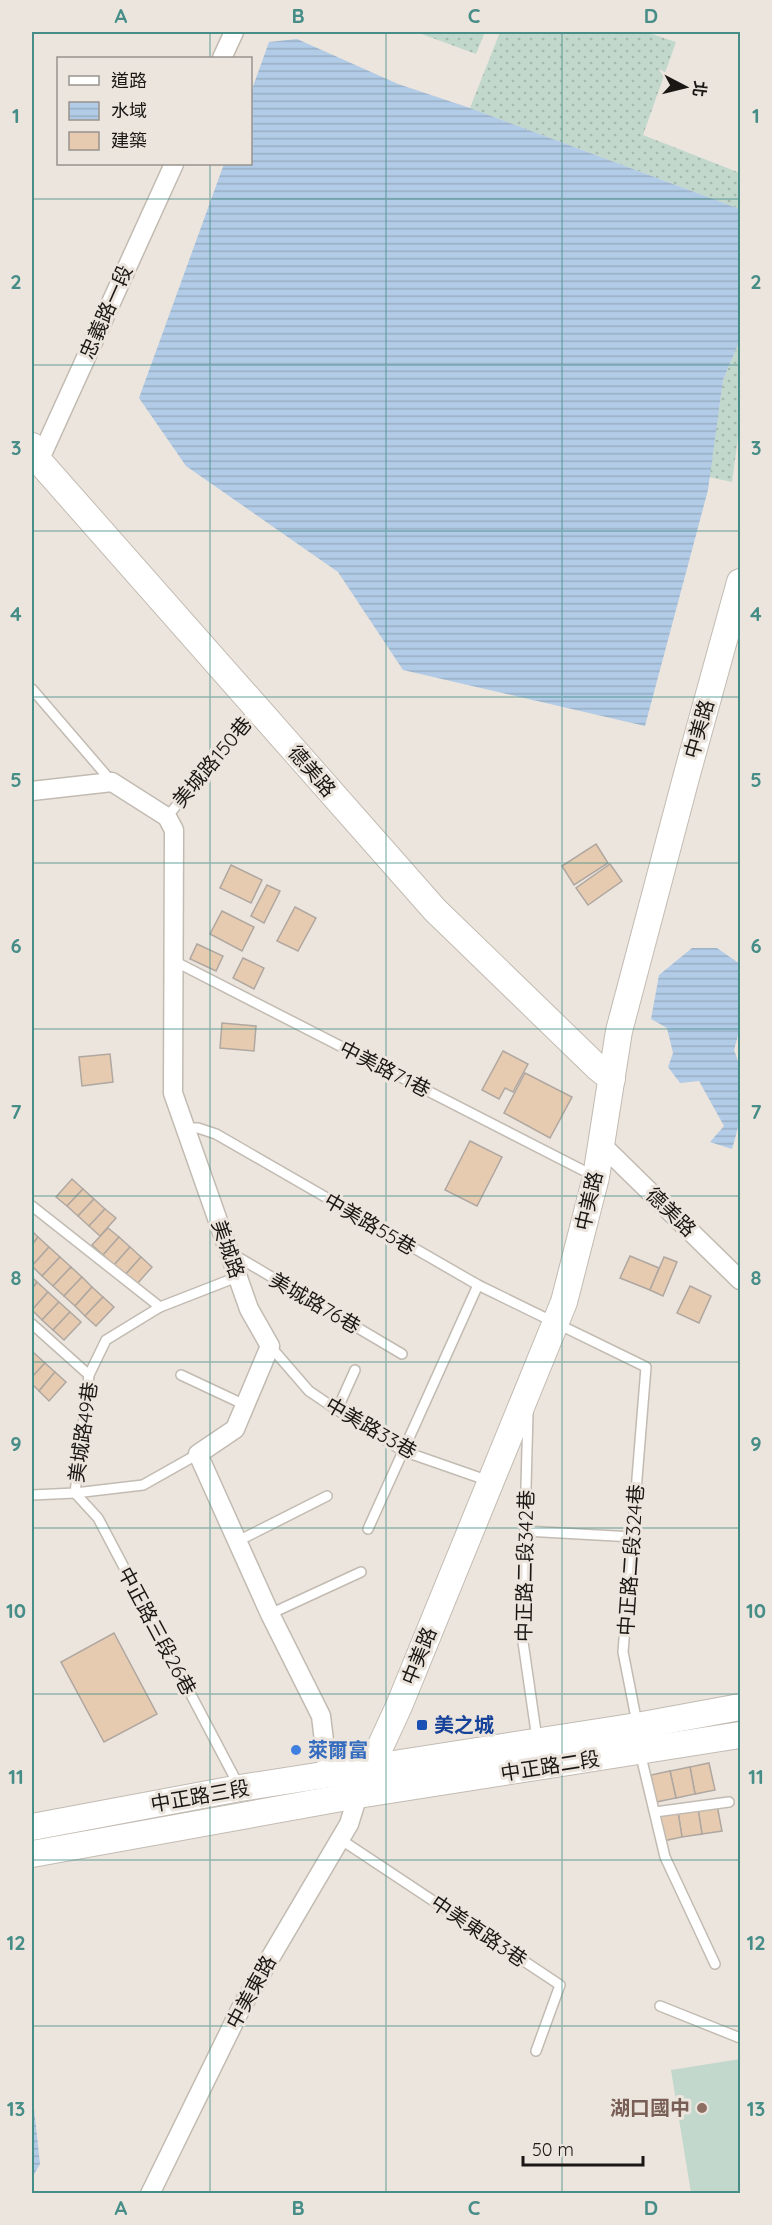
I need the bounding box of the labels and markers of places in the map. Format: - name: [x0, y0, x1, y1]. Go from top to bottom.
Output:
- place label: 美之城: [434, 1712, 494, 1737]
- marker: 美之城: [415, 1718, 429, 1732]
- place label: 萊爾富: [308, 1737, 368, 1762]
- marker: 萊爾富: [289, 1743, 303, 1757]
- place label: 湖口國中: [610, 2095, 690, 2120]
- marker: 湖口國中: [695, 2101, 709, 2115]

